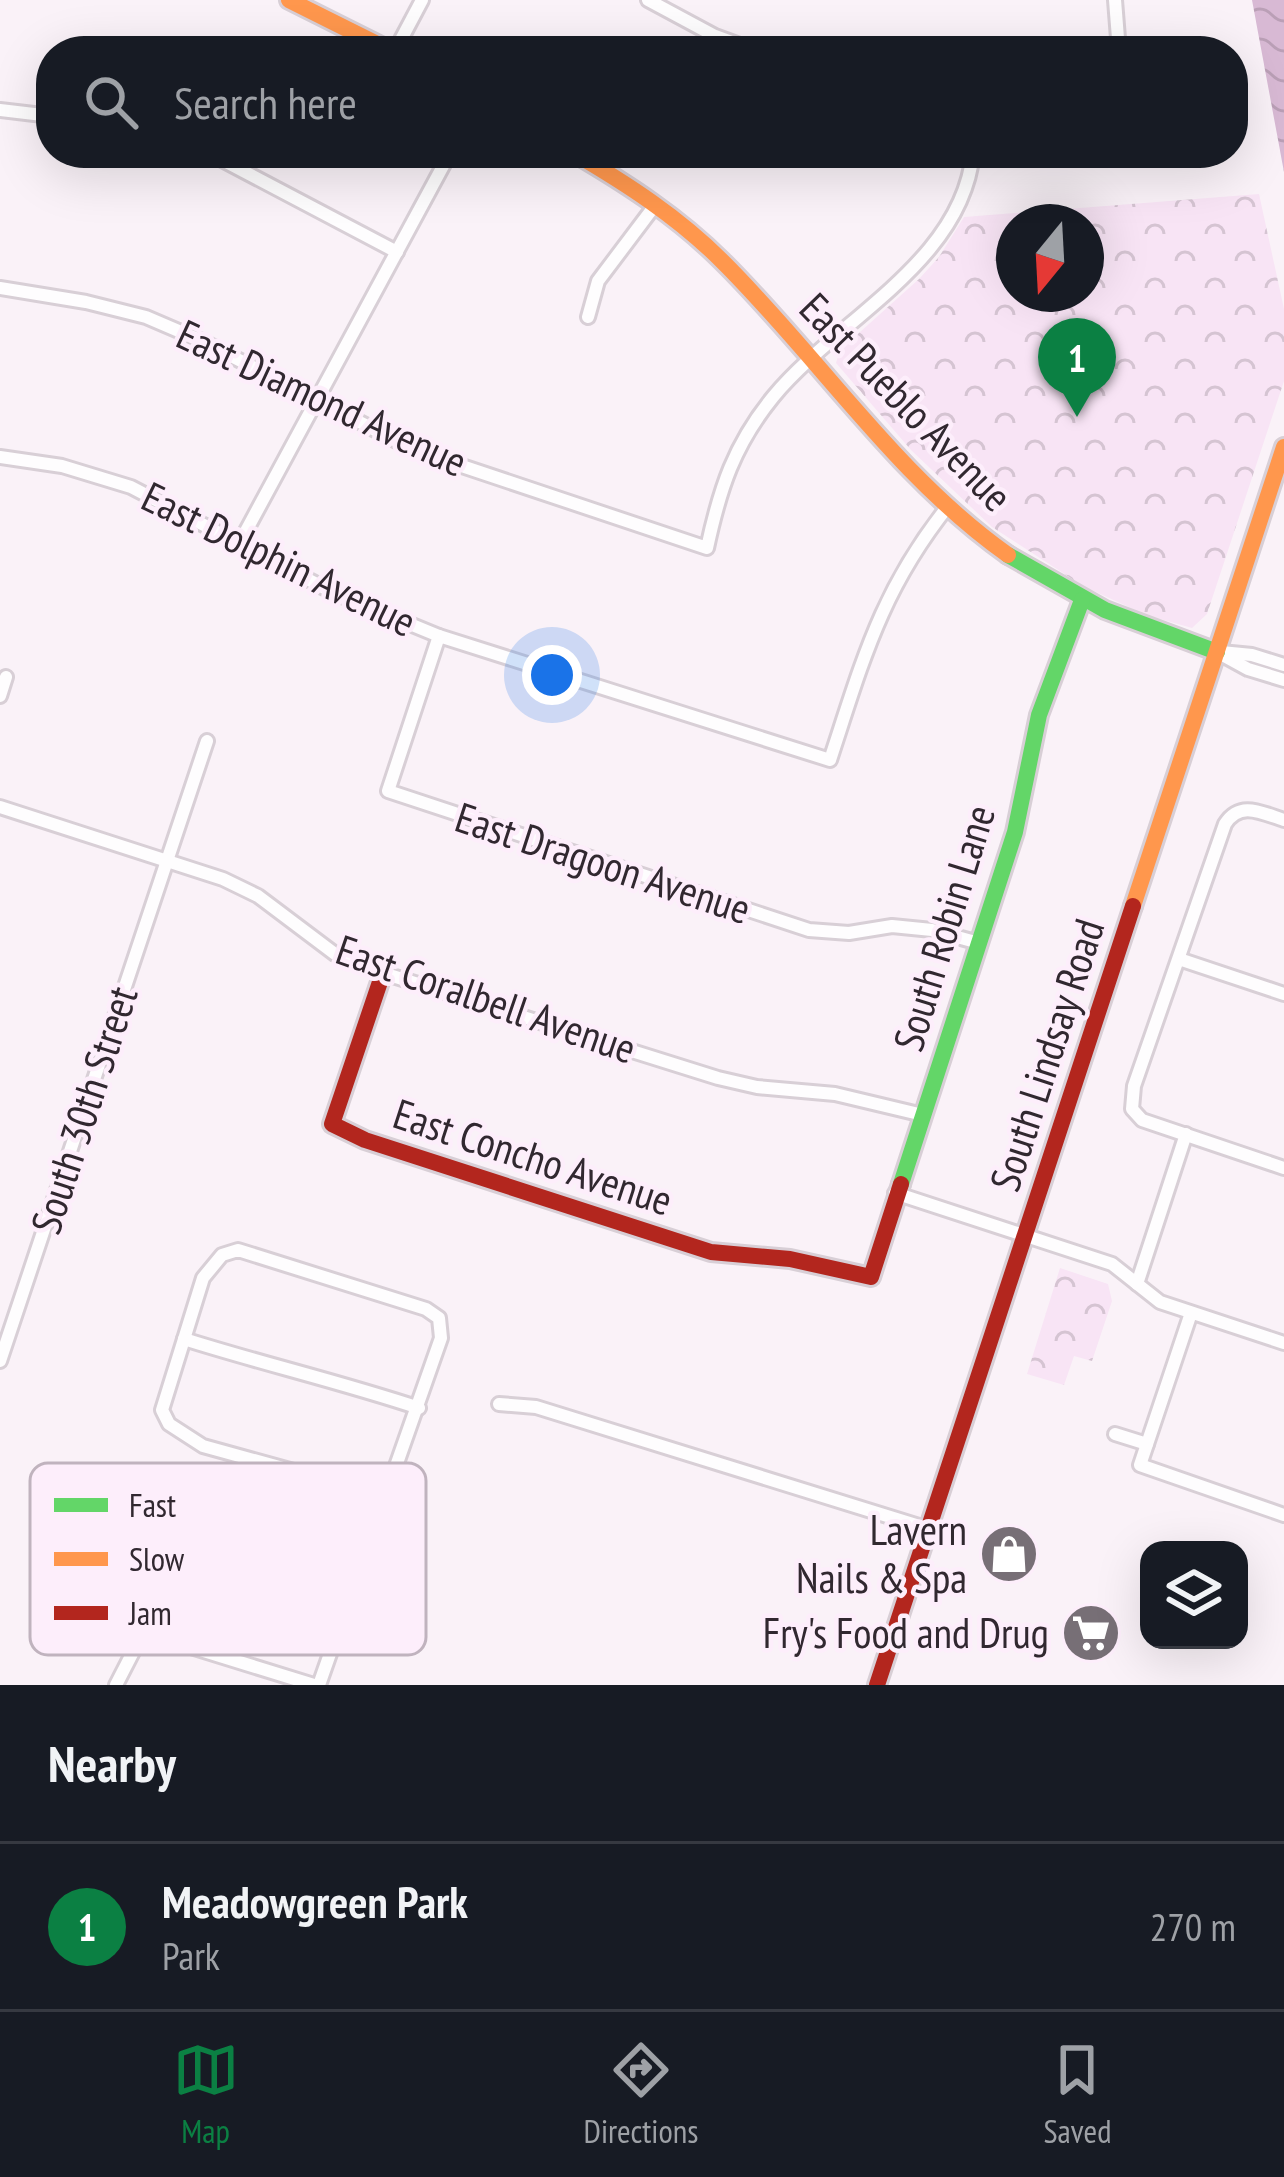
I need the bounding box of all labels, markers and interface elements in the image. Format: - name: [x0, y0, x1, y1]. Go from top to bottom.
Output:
- search box: [36, 36, 1248, 168]
- icon: search: [78, 69, 144, 135]
- text: Search here: [174, 73, 357, 131]
- north arrow: [996, 204, 1104, 312]
- street label: East Pueblo Avenue: [788, 281, 1024, 523]
- street label: East Diamond Avenue: [169, 306, 476, 489]
- pin: 1: [1038, 318, 1116, 417]
- street label: East Dolphin Avenue: [133, 469, 425, 649]
- your location: [522, 645, 582, 705]
- street label: East Dragoon Avenue: [449, 789, 757, 936]
- street label: South Robin Lane: [880, 798, 1007, 1057]
- street label: South Lindsay Road: [977, 912, 1116, 1198]
- street label: East Coralbell Avenue: [329, 922, 643, 1075]
- street label: South 30th Street: [18, 979, 150, 1241]
- street label: East Concho Avenue: [387, 1086, 679, 1227]
- legend: [30, 1463, 426, 1655]
- text: Fast: [129, 1483, 176, 1526]
- place label: Lavern Nails & Spa: [796, 1502, 967, 1605]
- shop icon: Lavern Nails & Spa: [978, 1523, 1040, 1585]
- text: Slow: [129, 1537, 185, 1580]
- map controls: [1140, 1541, 1248, 1649]
- button: layers: [1140, 1541, 1248, 1649]
- text: Jam: [128, 1591, 172, 1634]
- supermarket icon: Fry's Food and Drug: [1060, 1602, 1122, 1664]
- place label: Fry's Food and Drug: [763, 1605, 1049, 1660]
- text: Nearby: [48, 1730, 176, 1796]
- text: Meadowgreen Park: [162, 1872, 468, 1930]
- text: 1: [78, 1901, 96, 1952]
- text: 270 m: [1150, 1901, 1236, 1952]
- text: Park: [162, 1930, 220, 1981]
- tab: Map: [173, 2037, 239, 2152]
- tab: Directions: [584, 2037, 698, 2152]
- tab: Saved: [1043, 2037, 1111, 2152]

